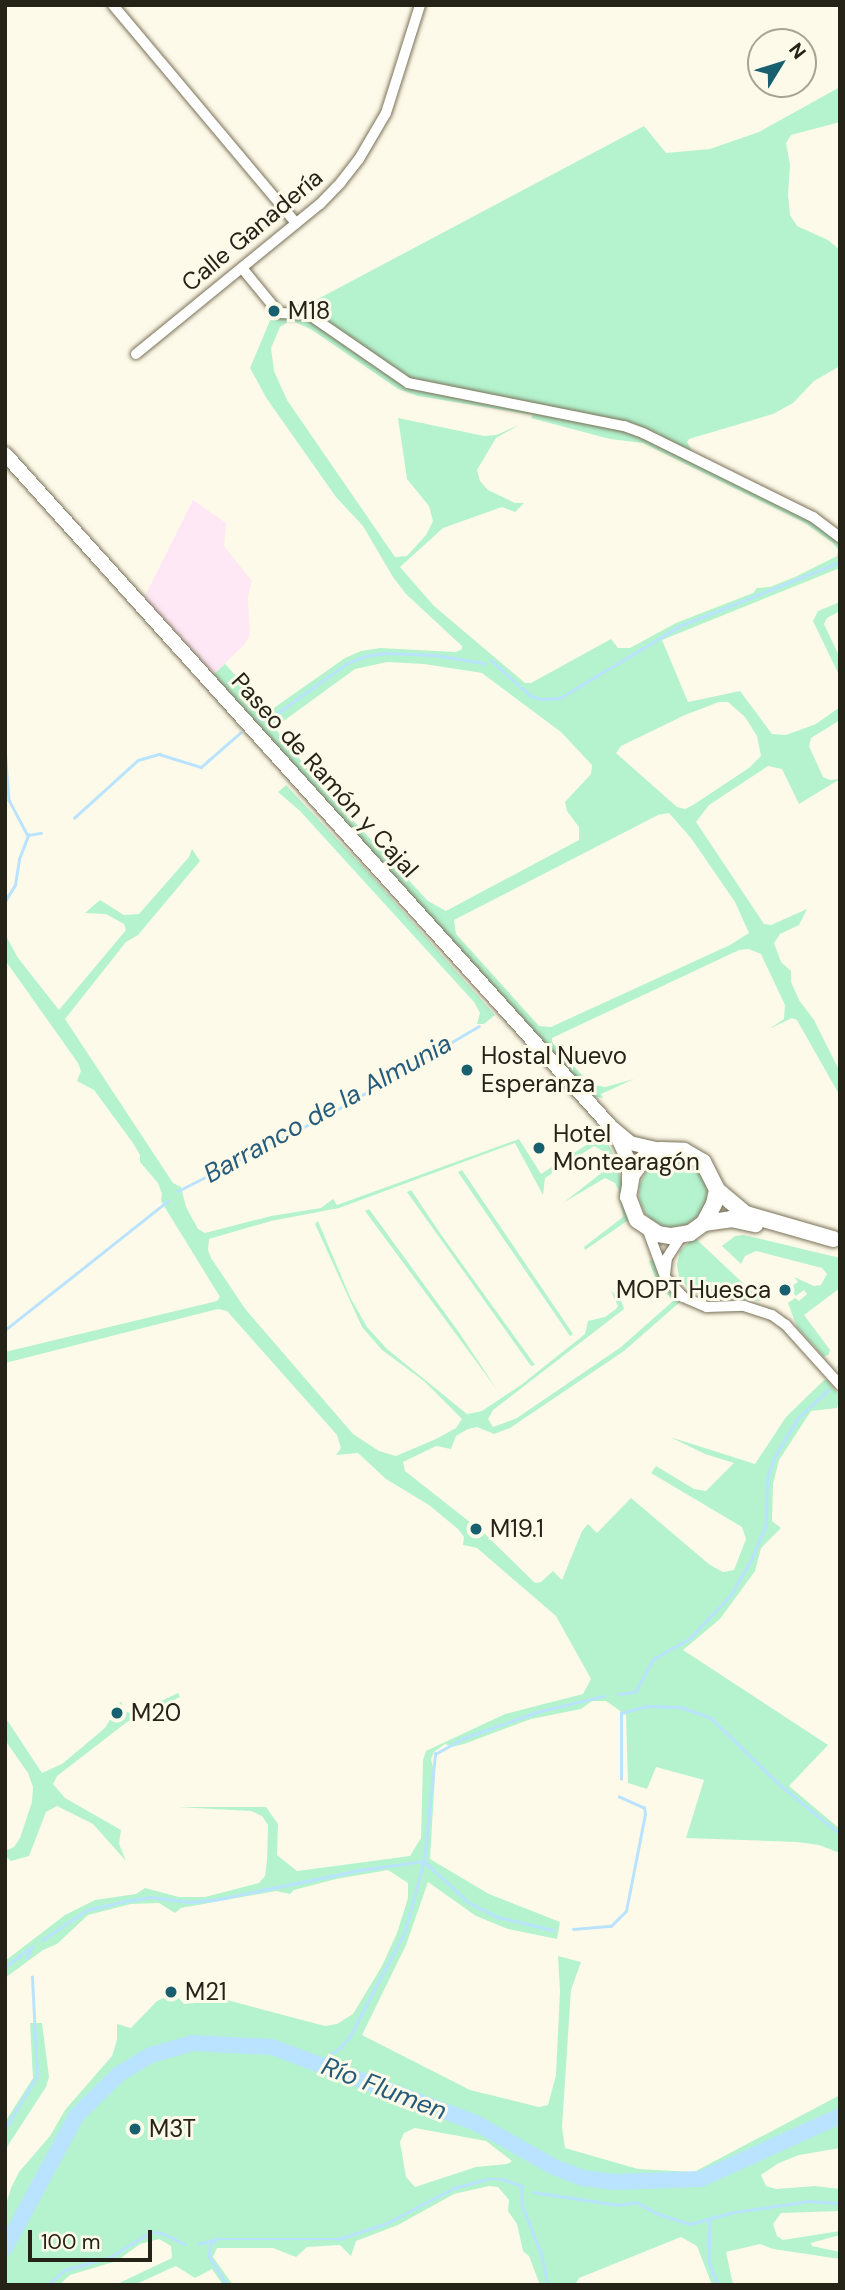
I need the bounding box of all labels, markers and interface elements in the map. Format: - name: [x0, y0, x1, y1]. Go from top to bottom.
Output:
- north arrow: [747, 28, 817, 98]
- text: N: [783, 38, 811, 64]
- street label: Calle Ganadería: [176, 163, 328, 297]
- place label: M18: [288, 297, 330, 325]
- marker: M18: [266, 303, 282, 319]
- street label: Paseo de Ramón y Cajal: [226, 667, 424, 883]
- water label: Barranco de la Almunia: [199, 1028, 457, 1190]
- place label: Hostal Nuevo Esperanza: [481, 1042, 627, 1098]
- marker: Hostal Nuevo Esperanza: [459, 1062, 475, 1078]
- place label: Hotel Montearagón: [553, 1120, 700, 1176]
- marker: Hotel Montearagón: [531, 1140, 547, 1156]
- place label: MOPT Huesca: [616, 1276, 771, 1304]
- marker: MOPT Huesca: [777, 1282, 793, 1298]
- place label: M19.1: [490, 1515, 544, 1543]
- marker: M19.1: [468, 1521, 484, 1537]
- place label: M20: [131, 1699, 181, 1727]
- marker: M20: [109, 1705, 125, 1721]
- place label: M21: [185, 1978, 226, 2006]
- marker: M21: [163, 1984, 179, 2000]
- water label: Río Flumen: [317, 2051, 451, 2127]
- place label: M3T: [149, 2115, 196, 2143]
- marker: M3T: [127, 2121, 143, 2137]
- scale bar: [32, 2216, 156, 2260]
- text: 100 m: [41, 2228, 101, 2256]

